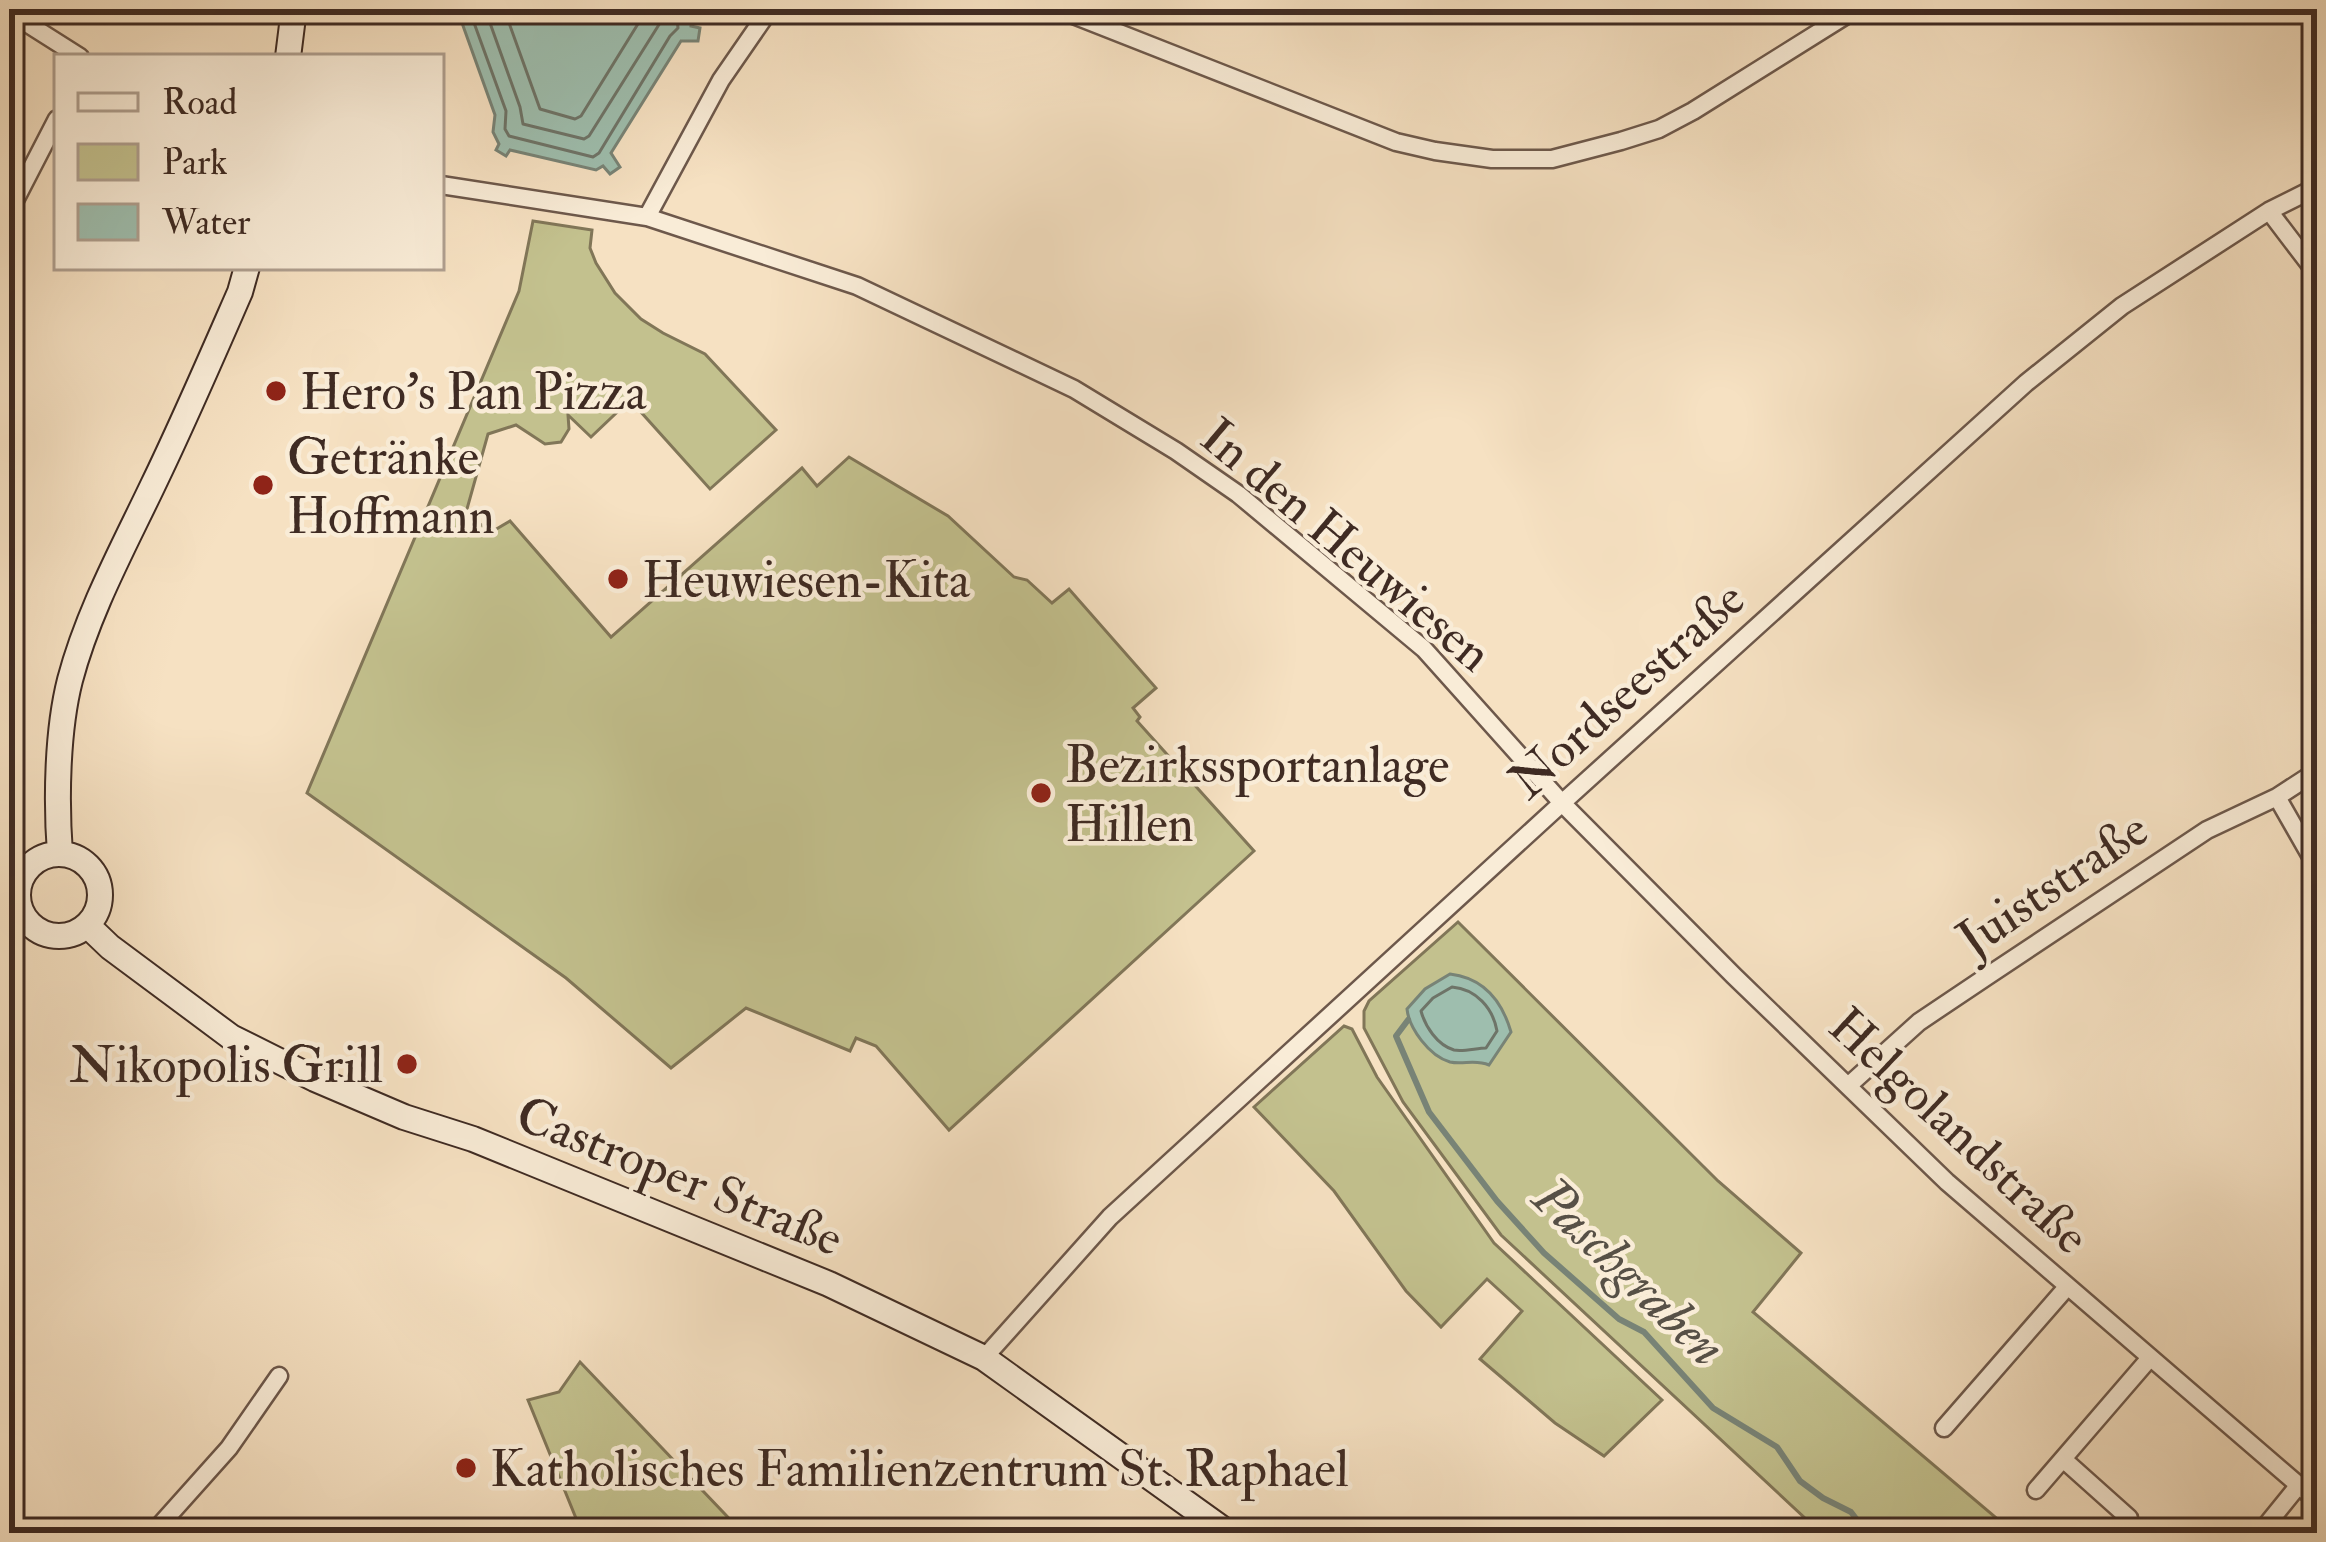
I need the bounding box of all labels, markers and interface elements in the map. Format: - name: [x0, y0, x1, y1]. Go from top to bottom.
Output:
- legend: [54, 54, 444, 270]
- text: Road: [162, 80, 238, 125]
- text: Park: [162, 140, 228, 185]
- text: Water: [161, 200, 251, 245]
- place label: Hero's Pan Pizza: [300, 361, 647, 425]
- marker: Hero's Pan Pizza: [263, 378, 289, 404]
- street label: In den Heuwiesen: [1187, 405, 1505, 686]
- place label: Getränke Hoffmann: [287, 426, 495, 549]
- marker: Getränke Hoffmann: [250, 472, 276, 498]
- place label: Heuwiesen-Kita: [642, 549, 971, 613]
- marker: Heuwiesen-Kita: [605, 566, 631, 592]
- street label: Nordseestraße: [1496, 568, 1759, 813]
- place label: Bezirkssportanlage Hillen: [1065, 734, 1449, 857]
- marker: Bezirkssportanlage Hillen: [1028, 780, 1054, 806]
- street label: Juiststraße: [1944, 798, 2161, 973]
- street label: Helgolandstraße: [1815, 994, 2102, 1268]
- place label: Nikopolis Grill: [70, 1034, 383, 1098]
- marker: Nikopolis Grill: [394, 1051, 420, 1077]
- street label: Castroper Straße: [507, 1082, 852, 1271]
- water label: Paschgraben: [1517, 1163, 1739, 1381]
- place label: Katholisches Familienzentrum St. Raphael: [490, 1438, 1349, 1502]
- marker: Katholisches Familienzentrum St. Raphael: [453, 1455, 479, 1481]

